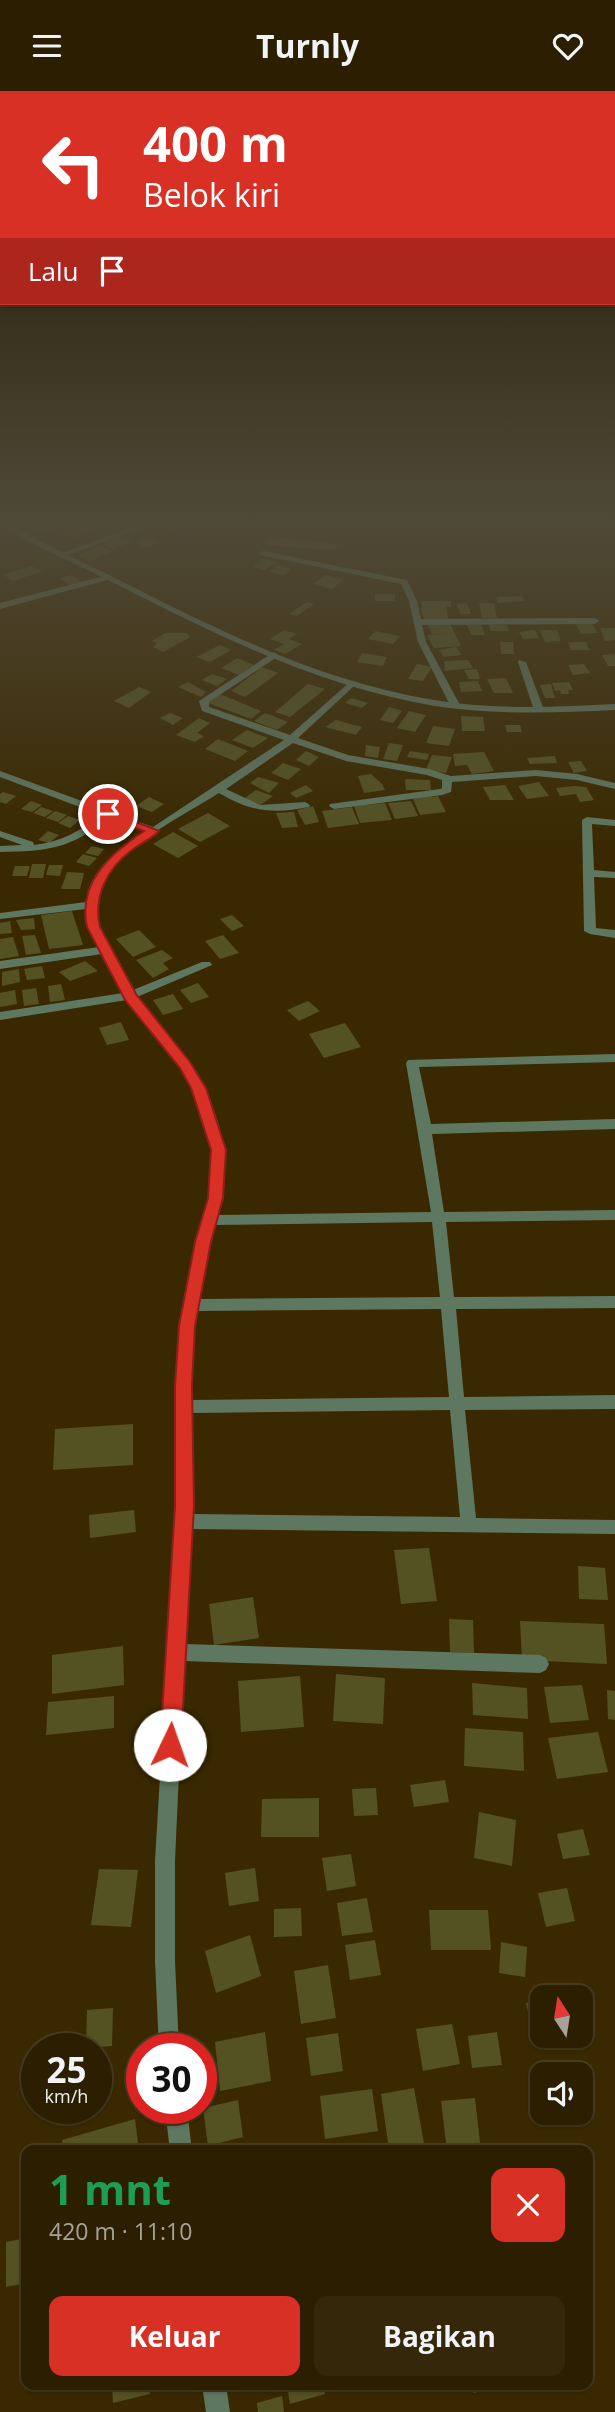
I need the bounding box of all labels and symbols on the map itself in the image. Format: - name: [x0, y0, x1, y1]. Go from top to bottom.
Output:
- pin: [78, 784, 138, 844]
- position arrow: [133, 1708, 207, 1782]
- north arrow: [530, 1985, 593, 2047]
- speed limit sign: 30: [126, 2033, 217, 2124]

